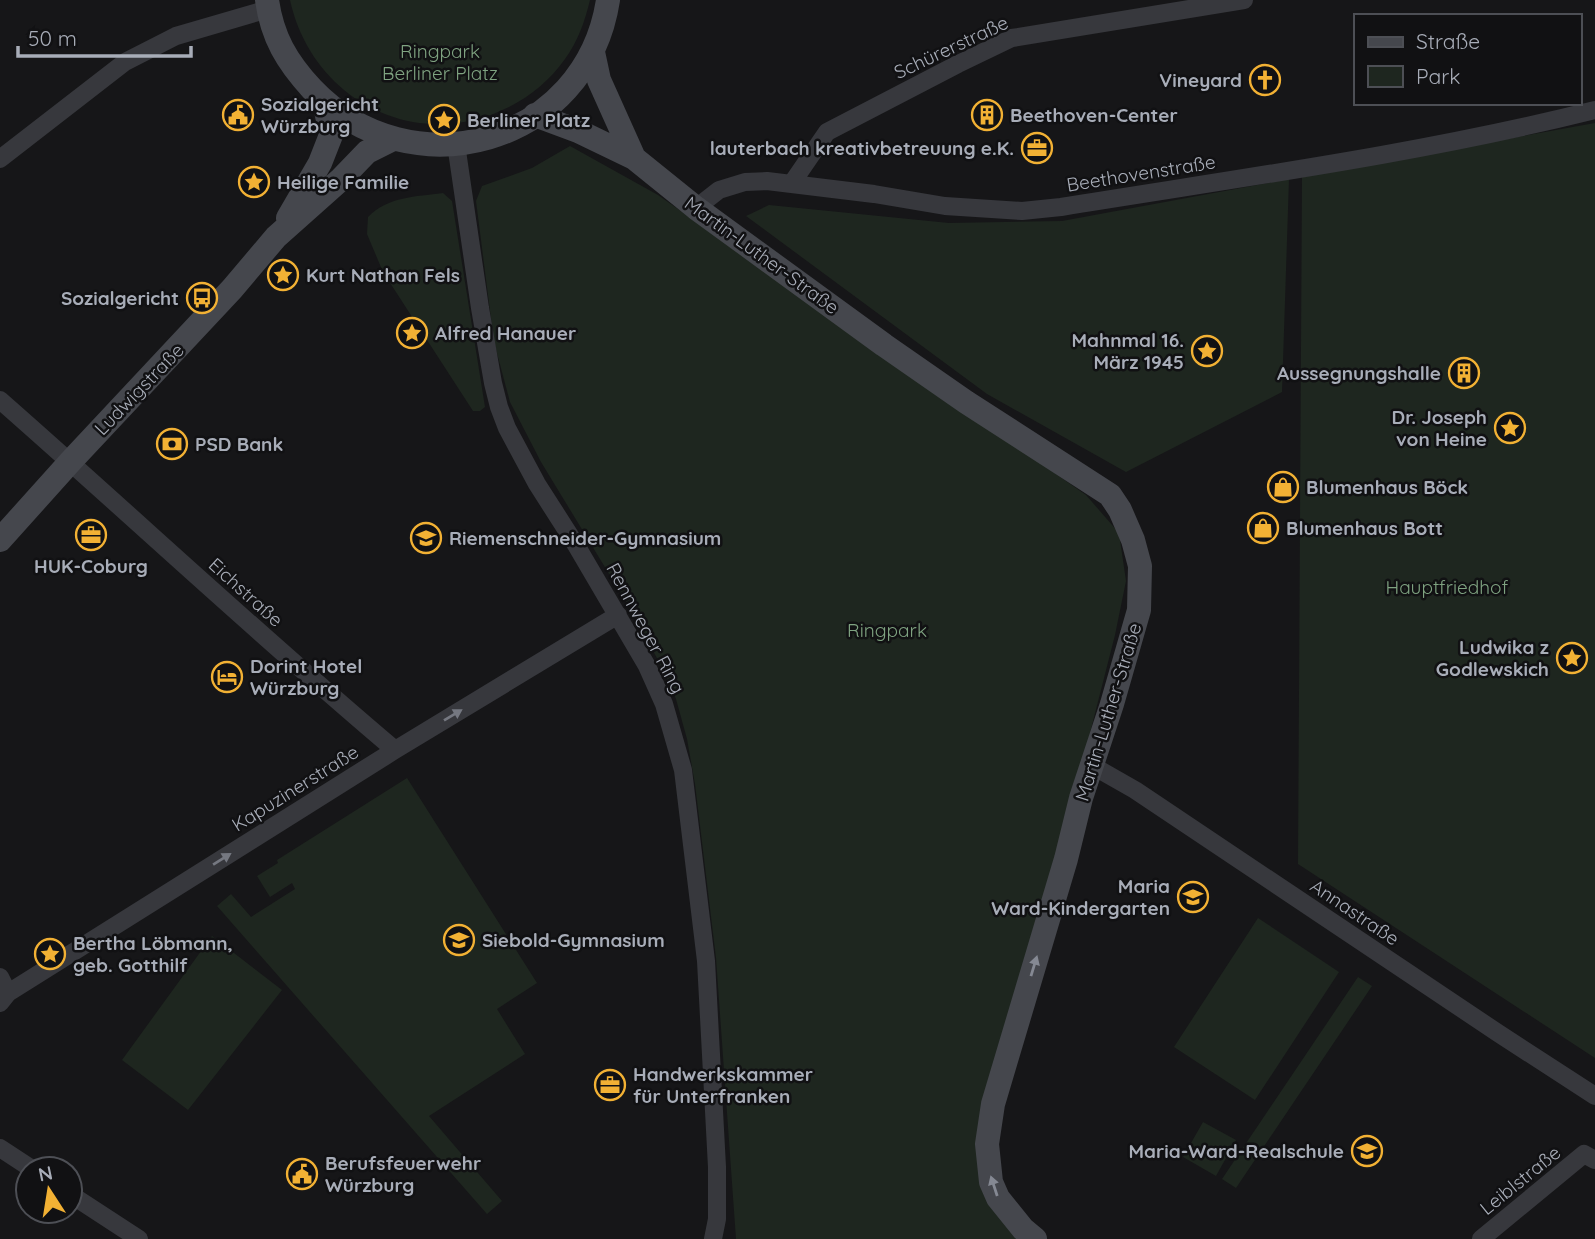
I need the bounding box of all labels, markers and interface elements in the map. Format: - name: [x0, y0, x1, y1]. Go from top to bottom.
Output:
- street label: Schürerstraße: [890, 10, 1012, 84]
- scale bar: [18, 14, 191, 58]
- legend: [1354, 14, 1581, 105]
- text: 50 m: [28, 25, 77, 51]
- text: Straße: [1416, 28, 1480, 54]
- park label: Ringpark Berliner Platz: [382, 39, 498, 85]
- church icon: Vineyard: [1248, 63, 1282, 97]
- text: Park: [1416, 63, 1460, 89]
- place label: Vineyard: [1159, 68, 1242, 92]
- place label: Sozialgericht Würzburg: [261, 92, 379, 138]
- public building icon: Sozialgericht Würzburg: [221, 98, 255, 132]
- building icon: Beethoven-Center: [970, 98, 1004, 132]
- place icon: Berliner Platz: [427, 103, 461, 137]
- place label: Beethoven-Center: [1010, 103, 1178, 127]
- place label: Berliner Platz: [467, 108, 590, 132]
- office icon: lauterbach kreativbetreuung e.K.: [1020, 131, 1054, 165]
- place label: lauterbach kreativbetreuung e.K.: [710, 136, 1014, 160]
- street label: Beethovenstraße: [1065, 149, 1217, 197]
- place icon: Heilige Familie: [237, 165, 271, 199]
- place label: Heilige Familie: [277, 170, 409, 194]
- street label: Martin-Luther-Straße: [680, 191, 844, 319]
- place icon: Kurt Nathan Fels: [266, 258, 300, 292]
- place label: Kurt Nathan Fels: [306, 263, 460, 287]
- bus stop icon: Sozialgericht: [185, 281, 219, 315]
- place label: Sozialgericht: [61, 286, 179, 310]
- place icon: Alfred Hanauer: [395, 316, 429, 350]
- place label: Alfred Hanauer: [435, 321, 576, 345]
- place label: Mahnmal 16. März 1945: [1072, 328, 1184, 374]
- place icon: Mahnmal 16. März 1945: [1190, 334, 1224, 368]
- street label: Ludwigstraße: [89, 338, 189, 440]
- building icon: Aussegnungshalle: [1447, 356, 1481, 390]
- place label: Aussegnungshalle: [1277, 361, 1441, 385]
- place label: Dr. Joseph von Heine: [1392, 405, 1487, 451]
- place icon: Dr. Joseph von Heine: [1493, 411, 1527, 445]
- bank icon: PSD Bank: [155, 427, 189, 461]
- place label: PSD Bank: [195, 432, 283, 456]
- shop icon: Blumenhaus Böck: [1266, 470, 1300, 504]
- place label: Blumenhaus Böck: [1306, 475, 1468, 499]
- shop icon: Blumenhaus Bott: [1246, 511, 1280, 545]
- place label: Blumenhaus Bott: [1286, 516, 1443, 540]
- office icon: HUK-Coburg: [74, 518, 108, 552]
- school or university icon: Riemenschneider-Gymnasium: [409, 521, 443, 555]
- place label: Riemenschneider-Gymnasium: [449, 526, 721, 550]
- street label: Eichstraße: [204, 552, 288, 632]
- place label: HUK-Coburg: [34, 554, 148, 578]
- street label: Rennweger Ring: [601, 559, 691, 697]
- park label: Hauptfriedhof: [1386, 575, 1509, 599]
- park label: Ringpark: [847, 618, 927, 642]
- street label: Martin-Luther-Straße: [1069, 620, 1147, 804]
- place label: Ludwika z Godlewskich: [1436, 635, 1549, 681]
- place icon: Ludwika z Godlewskich: [1555, 641, 1589, 675]
- place label: Dorint Hotel Würzburg: [250, 654, 362, 700]
- hotel icon: Dorint Hotel Würzburg: [210, 660, 244, 694]
- one-way arrow: [444, 708, 463, 721]
- street label: Kapuzinerstraße: [227, 739, 363, 837]
- one-way arrow: [212, 852, 232, 865]
- place label: Maria Ward-Kindergarten: [991, 874, 1170, 920]
- street label: Annastraße: [1306, 874, 1404, 950]
- school or university icon: Maria Ward-Kindergarten: [1176, 880, 1210, 914]
- school or university icon: Siebold-Gymnasium: [442, 923, 476, 957]
- place label: Siebold-Gymnasium: [482, 928, 665, 952]
- place label: Bertha Löbmann, geb. Gotthilf: [73, 931, 233, 977]
- place icon: Bertha Löbmann, geb. Gotthilf: [33, 937, 67, 971]
- one-way arrow: [1029, 955, 1039, 976]
- place label: Handwerkskammer für Unterfranken: [633, 1062, 813, 1108]
- office icon: Handwerkskammer für Unterfranken: [593, 1068, 627, 1102]
- school or university icon: Maria-Ward-Realschule: [1350, 1134, 1384, 1168]
- place label: Maria-Ward-Realschule: [1129, 1139, 1344, 1163]
- street label: Leiblstraße: [1475, 1140, 1565, 1220]
- place label: Berufsfeuerwehr Würzburg: [325, 1151, 481, 1197]
- north arrow: [14, 1155, 84, 1225]
- public building icon: Berufsfeuerwehr Würzburg: [285, 1157, 319, 1191]
- text: N: [36, 1160, 55, 1187]
- one-way arrow: [988, 1176, 999, 1197]

